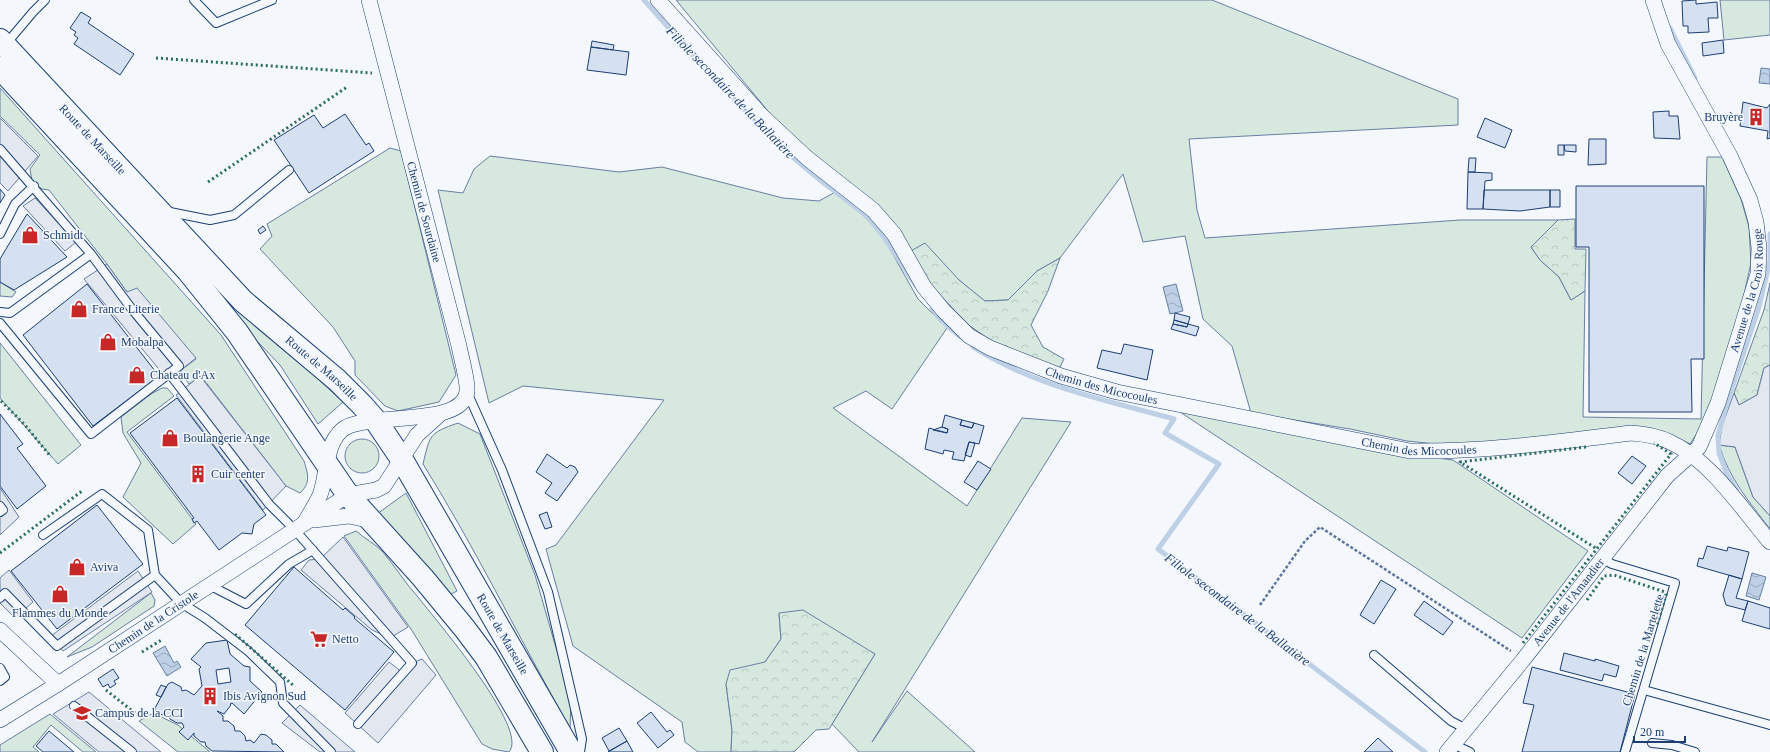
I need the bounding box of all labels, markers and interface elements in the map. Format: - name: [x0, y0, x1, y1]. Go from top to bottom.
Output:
- water label: Filiole secondaire de la Ballatière: [663, 22, 798, 162]
- street label: Route de Marseille: [56, 101, 129, 178]
- building icon: Bruyère: [1746, 107, 1766, 127]
- place label: Bruyère: [1704, 110, 1743, 124]
- street label: Chemin de Sourdaine: [404, 160, 444, 264]
- shop icon: Schmidt: [20, 225, 40, 245]
- place label: Schmidt: [43, 228, 84, 242]
- street label: Avenue de la Croix Rouge: [1727, 228, 1766, 354]
- shop icon: France Literie: [69, 299, 89, 319]
- place label: France Literie: [92, 302, 160, 316]
- shop icon: Mobalpa: [98, 332, 118, 352]
- street label: Route de Marseille: [283, 333, 361, 404]
- place label: Mobalpa: [121, 335, 164, 349]
- street label: Chemin des Micocoules: [1043, 364, 1159, 407]
- shop icon: Chateau d'Ax: [127, 365, 147, 385]
- place label: Chateau d'Ax: [150, 368, 215, 382]
- shop icon: Boulangerie Ange: [160, 428, 180, 448]
- place label: Boulangerie Ange: [183, 431, 270, 445]
- street label: Chemin des Micocoules: [1360, 434, 1477, 458]
- building icon: Cuir center: [188, 464, 208, 484]
- place label: Cuir center: [211, 467, 265, 481]
- water label: Filiole secondaire de la Ballatière: [1161, 549, 1314, 669]
- street label: Avenue de l'Amandier: [1530, 555, 1607, 649]
- shop icon: Aviva: [67, 557, 87, 577]
- place label: Aviva: [90, 560, 119, 574]
- shop icon: Flammes du Monde: [50, 584, 70, 604]
- street label: Chemin de la Cristole: [105, 587, 201, 656]
- street label: Route de Marseille: [474, 591, 532, 677]
- street label: Chemin de la Martelette: [1619, 592, 1667, 708]
- place label: Flammes du Monde: [12, 606, 108, 620]
- supermarket icon: Netto: [309, 629, 329, 649]
- place label: Netto: [332, 632, 359, 646]
- building icon: Ibis Avignon Sud: [200, 686, 220, 706]
- place label: Ibis Avignon Sud: [223, 689, 306, 703]
- school or university icon: Campus de la CCI: [72, 703, 92, 723]
- place label: Campus de la CCI: [95, 706, 183, 720]
- scale bar: [1634, 718, 1685, 744]
- text: 20 m: [1640, 725, 1665, 739]

